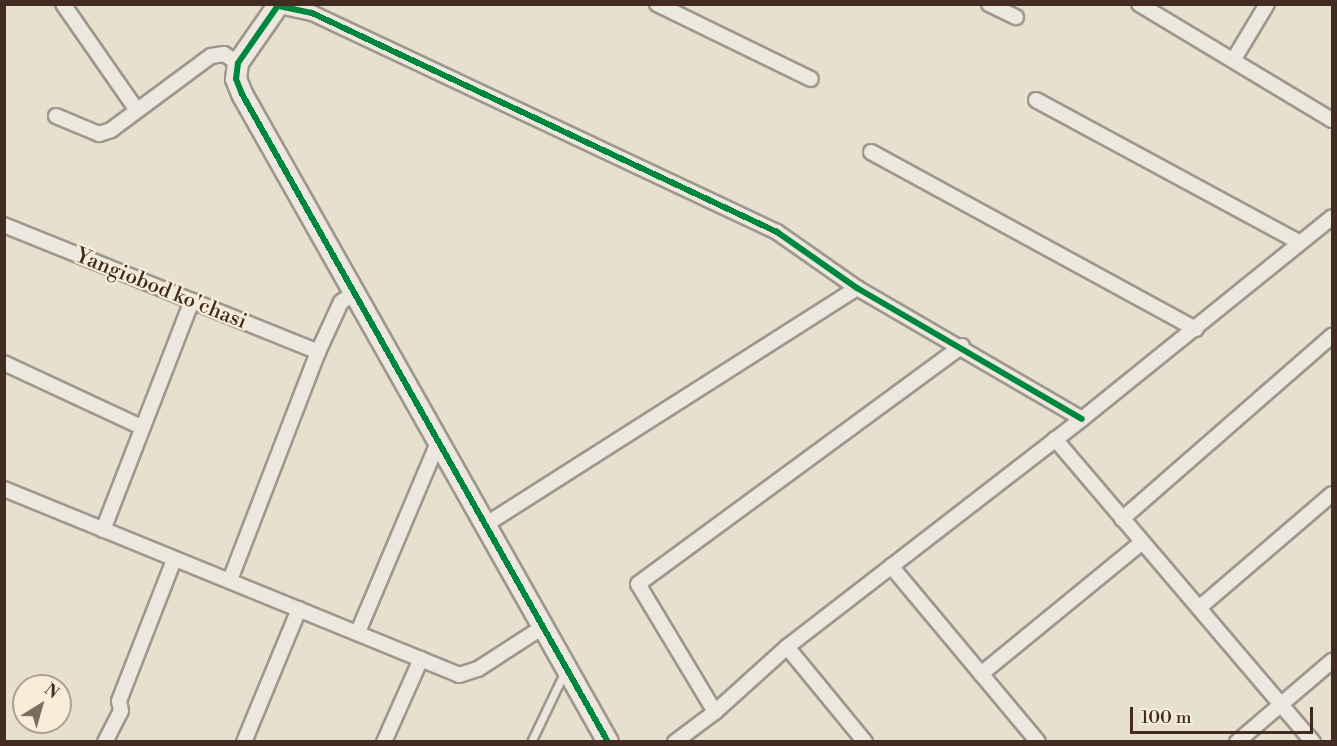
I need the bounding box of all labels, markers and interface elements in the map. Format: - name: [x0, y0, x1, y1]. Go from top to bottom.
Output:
- street label: Yangiobod ko'chasi: [72, 243, 250, 335]
- north arrow: [12, 674, 72, 734]
- text: N: [41, 679, 63, 703]
- scale bar: [1133, 695, 1316, 733]
- text: 100 m: [1141, 706, 1192, 729]

